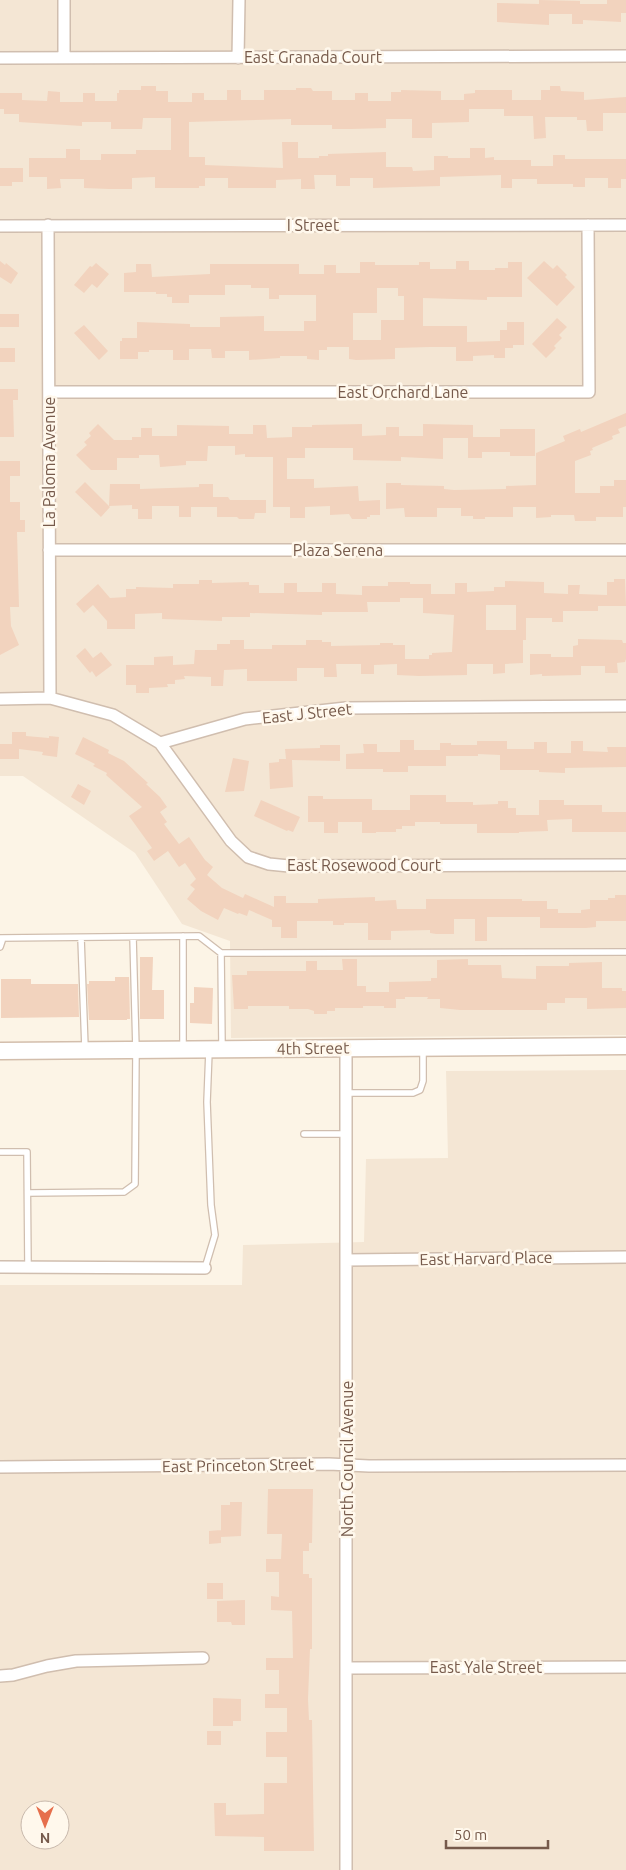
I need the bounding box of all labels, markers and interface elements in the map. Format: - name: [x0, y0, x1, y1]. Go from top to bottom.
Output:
- street label: East Granada Court: [244, 48, 383, 66]
- street label: I Street: [287, 216, 340, 234]
- street label: East Orchard Lane: [338, 383, 468, 401]
- street label: La Paloma Avenue: [40, 397, 58, 527]
- street label: Plaza Serena: [293, 541, 383, 559]
- street label: East J Street: [261, 699, 354, 727]
- street label: East Rosewood Court: [287, 856, 442, 874]
- street label: 4th Street: [276, 1038, 350, 1058]
- street label: East Harvard Place: [419, 1248, 553, 1268]
- street label: North Council Avenue: [338, 1381, 356, 1537]
- street label: East Princeton Street: [162, 1455, 315, 1475]
- street label: East Yale Street: [430, 1658, 543, 1676]
- north arrow: [20, 1800, 70, 1850]
- scale bar: [446, 1818, 548, 1850]
- text: 50 m: [454, 1826, 487, 1843]
- text: N: [40, 1830, 50, 1846]

